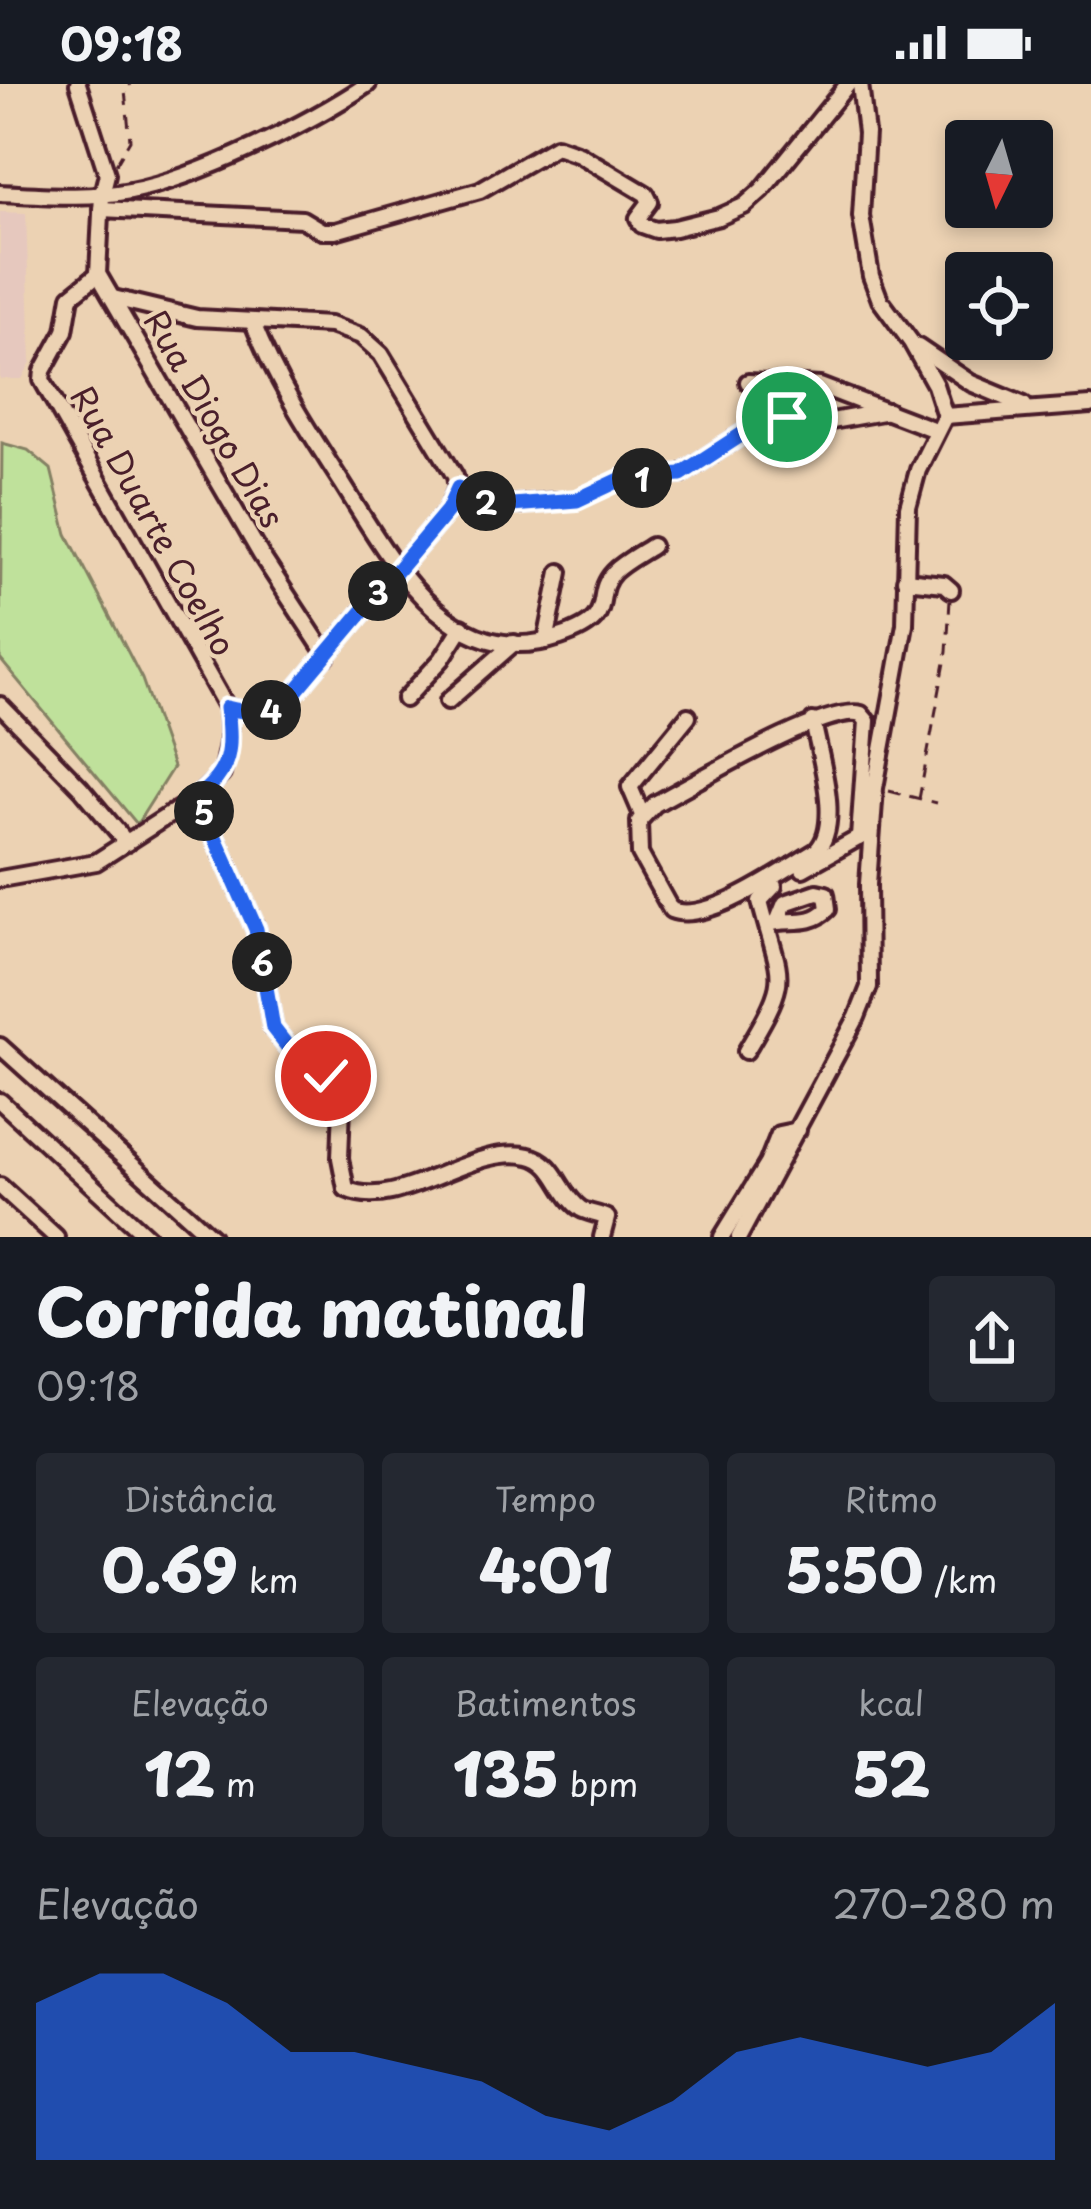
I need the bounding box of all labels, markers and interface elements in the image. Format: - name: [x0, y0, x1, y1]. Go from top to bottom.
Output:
- text: 09:18: [60, 8, 183, 76]
- north arrow: [945, 120, 1053, 228]
- map controls: [945, 120, 1053, 360]
- button: locate: [945, 252, 1053, 360]
- street label: Rua Diogo Dias: [133, 300, 298, 536]
- pin: [736, 366, 838, 468]
- street label: Rua Duarte Coelho: [60, 376, 250, 664]
- icon: arrive: [754, 384, 820, 450]
- pin: 1: [612, 448, 672, 508]
- text: 1: [634, 453, 650, 503]
- pin: 2: [456, 471, 516, 531]
- text: 2: [474, 476, 498, 526]
- pin: 3: [348, 561, 408, 621]
- text: 3: [367, 566, 389, 616]
- pin: 4: [241, 680, 301, 740]
- text: 4: [260, 685, 282, 735]
- pin: 5: [174, 781, 234, 841]
- text: 5: [193, 786, 215, 836]
- pin: 6: [232, 932, 292, 992]
- text: 6: [250, 937, 274, 987]
- pin: [275, 1025, 377, 1127]
- icon: check: [293, 1043, 359, 1109]
- text: Corrida matinal: [36, 1260, 587, 1359]
- button: share: [929, 1276, 1055, 1402]
- text: 09:18: [36, 1355, 140, 1414]
- text: Distância: [124, 1473, 276, 1523]
- text: Tempo: [495, 1473, 596, 1523]
- text: Ritmo: [845, 1473, 938, 1523]
- text: 0.69: [101, 1523, 238, 1613]
- text: 4:01: [479, 1523, 612, 1613]
- text: 5:50: [785, 1523, 924, 1613]
- text: km: [238, 1554, 298, 1604]
- text: /km: [924, 1554, 997, 1604]
- text: Elevação: [131, 1677, 269, 1727]
- text: Batimentos: [455, 1677, 636, 1727]
- text: kcal: [858, 1677, 924, 1727]
- text: 12: [144, 1727, 215, 1817]
- text: 135: [453, 1727, 559, 1817]
- text: 52: [852, 1727, 930, 1817]
- text: m: [215, 1758, 256, 1808]
- text: bpm: [559, 1758, 638, 1808]
- text: Elevação: [36, 1873, 199, 1932]
- text: 270–280 m: [832, 1873, 1055, 1932]

